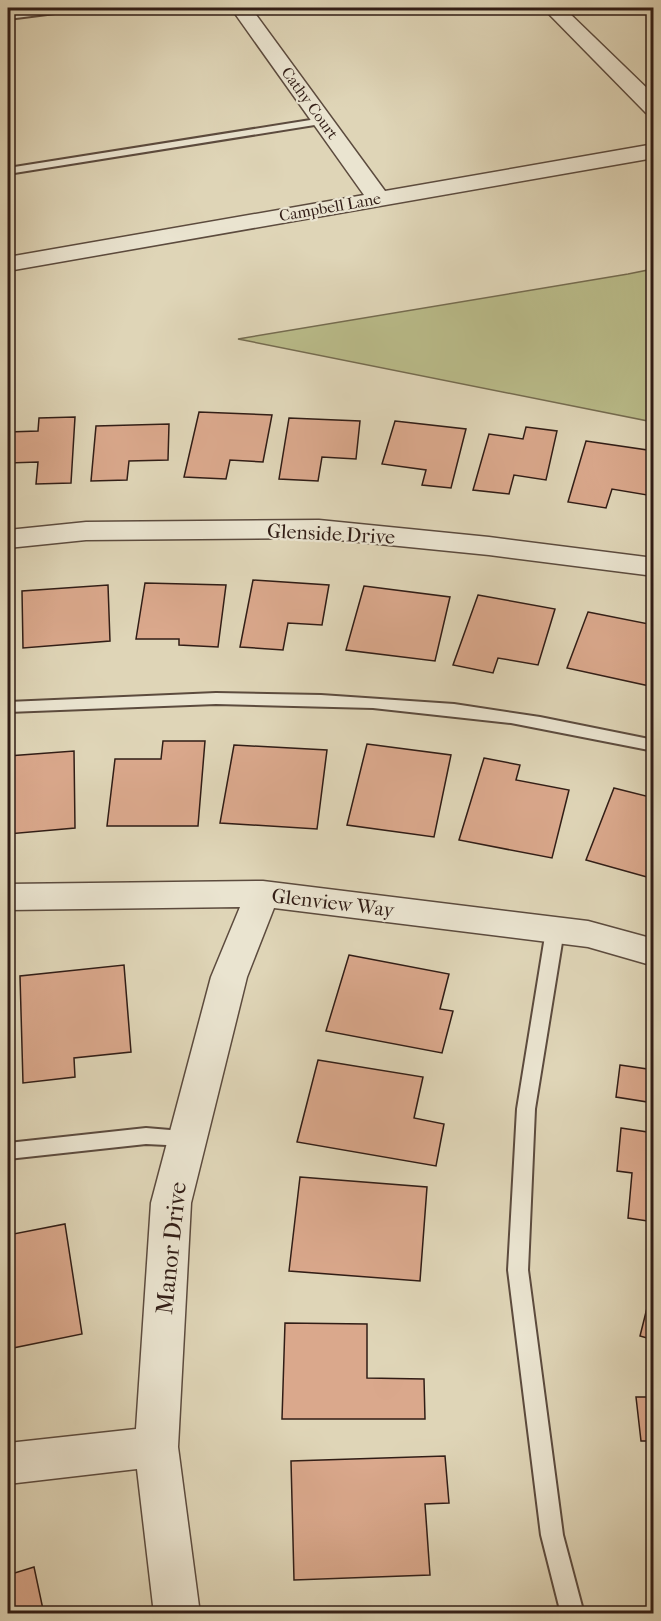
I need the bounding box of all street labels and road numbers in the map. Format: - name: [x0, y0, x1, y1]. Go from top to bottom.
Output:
- street label: Cathy Court: [277, 63, 343, 143]
- street label: Campbell Lane: [278, 189, 382, 225]
- street label: Glenside Drive: [266, 519, 396, 549]
- street label: Glenview Way: [270, 884, 397, 922]
- street label: Manor Drive: [150, 1180, 192, 1316]

